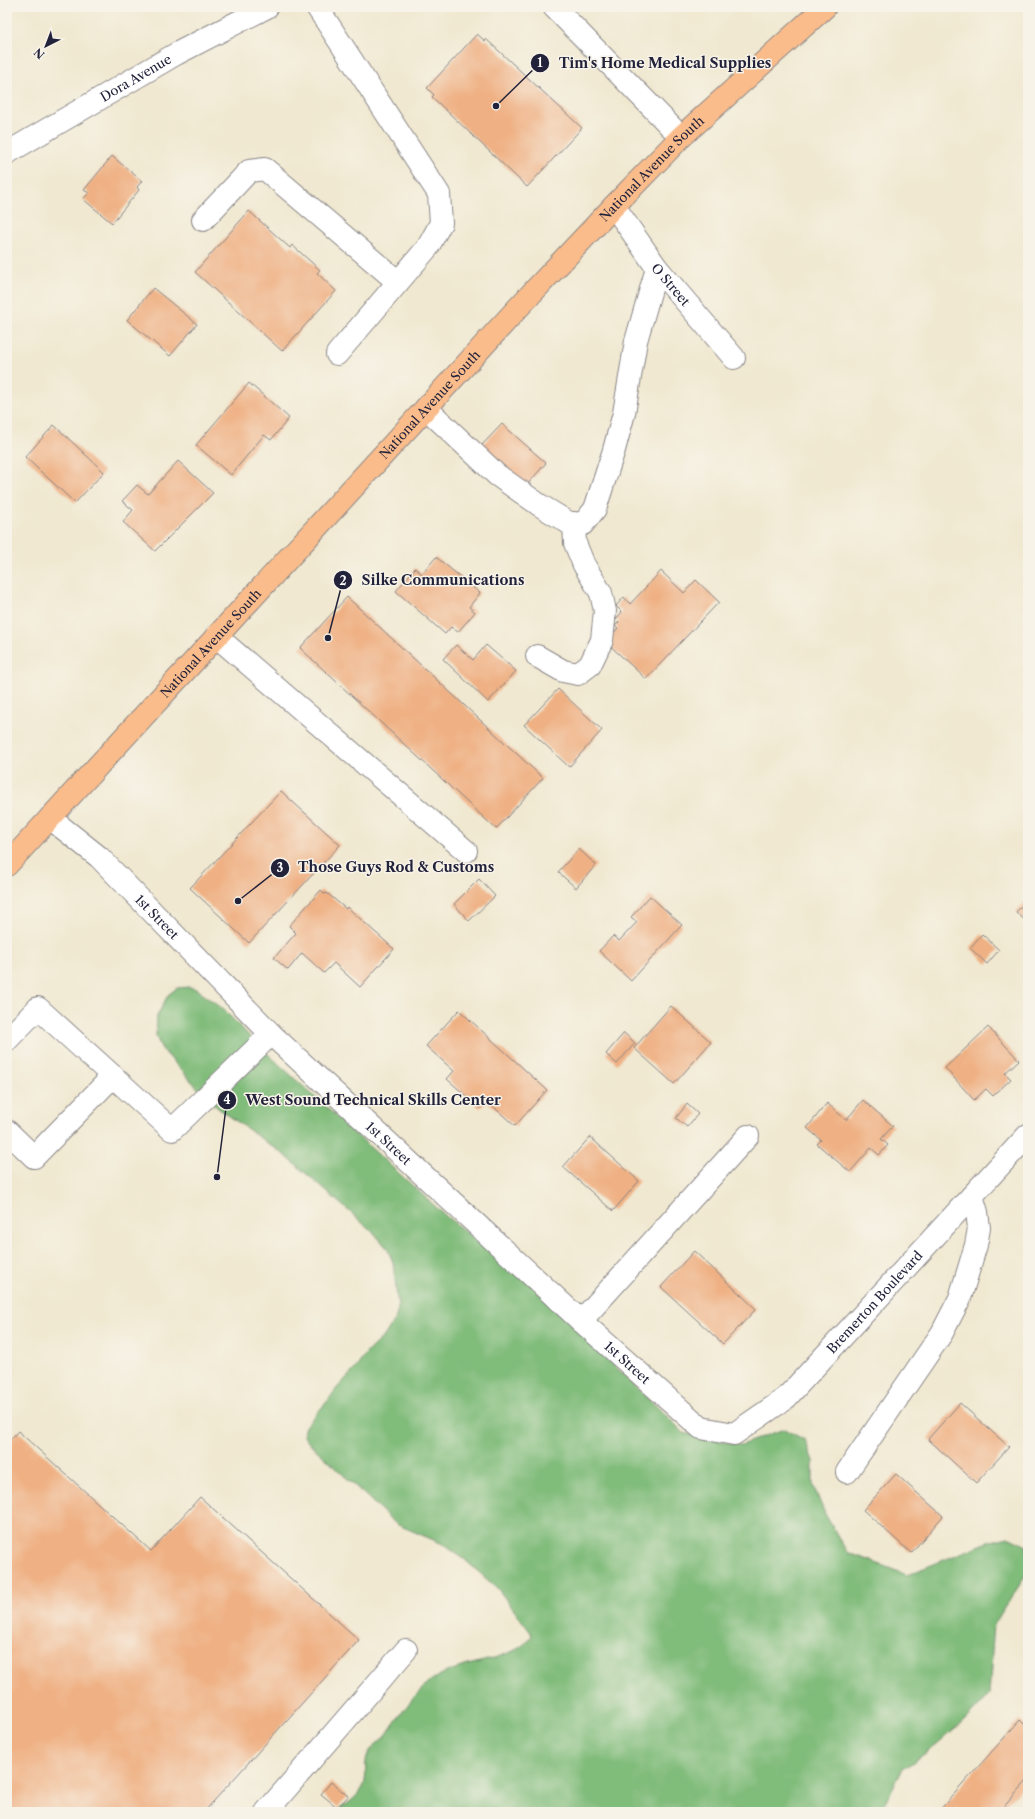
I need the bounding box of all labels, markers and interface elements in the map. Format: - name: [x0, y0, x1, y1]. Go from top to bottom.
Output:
- north arrow: [26, 26, 66, 66]
- text: N: [31, 45, 48, 62]
- callout: Tim's Home Medical Supplies: [530, 50, 779, 76]
- street label: Dora Avenue: [97, 51, 174, 105]
- text: Tim's Home Medical Supplies: [559, 54, 771, 72]
- text: 1: [537, 55, 543, 70]
- street label: National Avenue South: [596, 112, 707, 225]
- street label: O Street: [648, 260, 694, 309]
- street label: National Avenue South: [376, 347, 483, 462]
- callout: Silke Communications: [333, 567, 532, 593]
- text: Silke Communications: [362, 571, 524, 589]
- text: 2: [339, 573, 347, 588]
- street label: National Avenue South: [157, 585, 264, 701]
- callout: Those Guys Rod & Customs: [270, 855, 502, 881]
- text: Those Guys Rod & Customs: [298, 858, 494, 876]
- text: 3: [277, 860, 284, 875]
- street label: 1st Street: [132, 891, 183, 943]
- callout: West Sound Technical Skills Center: [217, 1087, 509, 1113]
- text: West Sound Technical Skills Center: [244, 1091, 501, 1109]
- text: 4: [223, 1092, 231, 1107]
- street label: 1st Street: [363, 1118, 415, 1168]
- street label: Bremerton Boulevard: [823, 1247, 926, 1356]
- street label: 1st Street: [601, 1338, 654, 1387]

